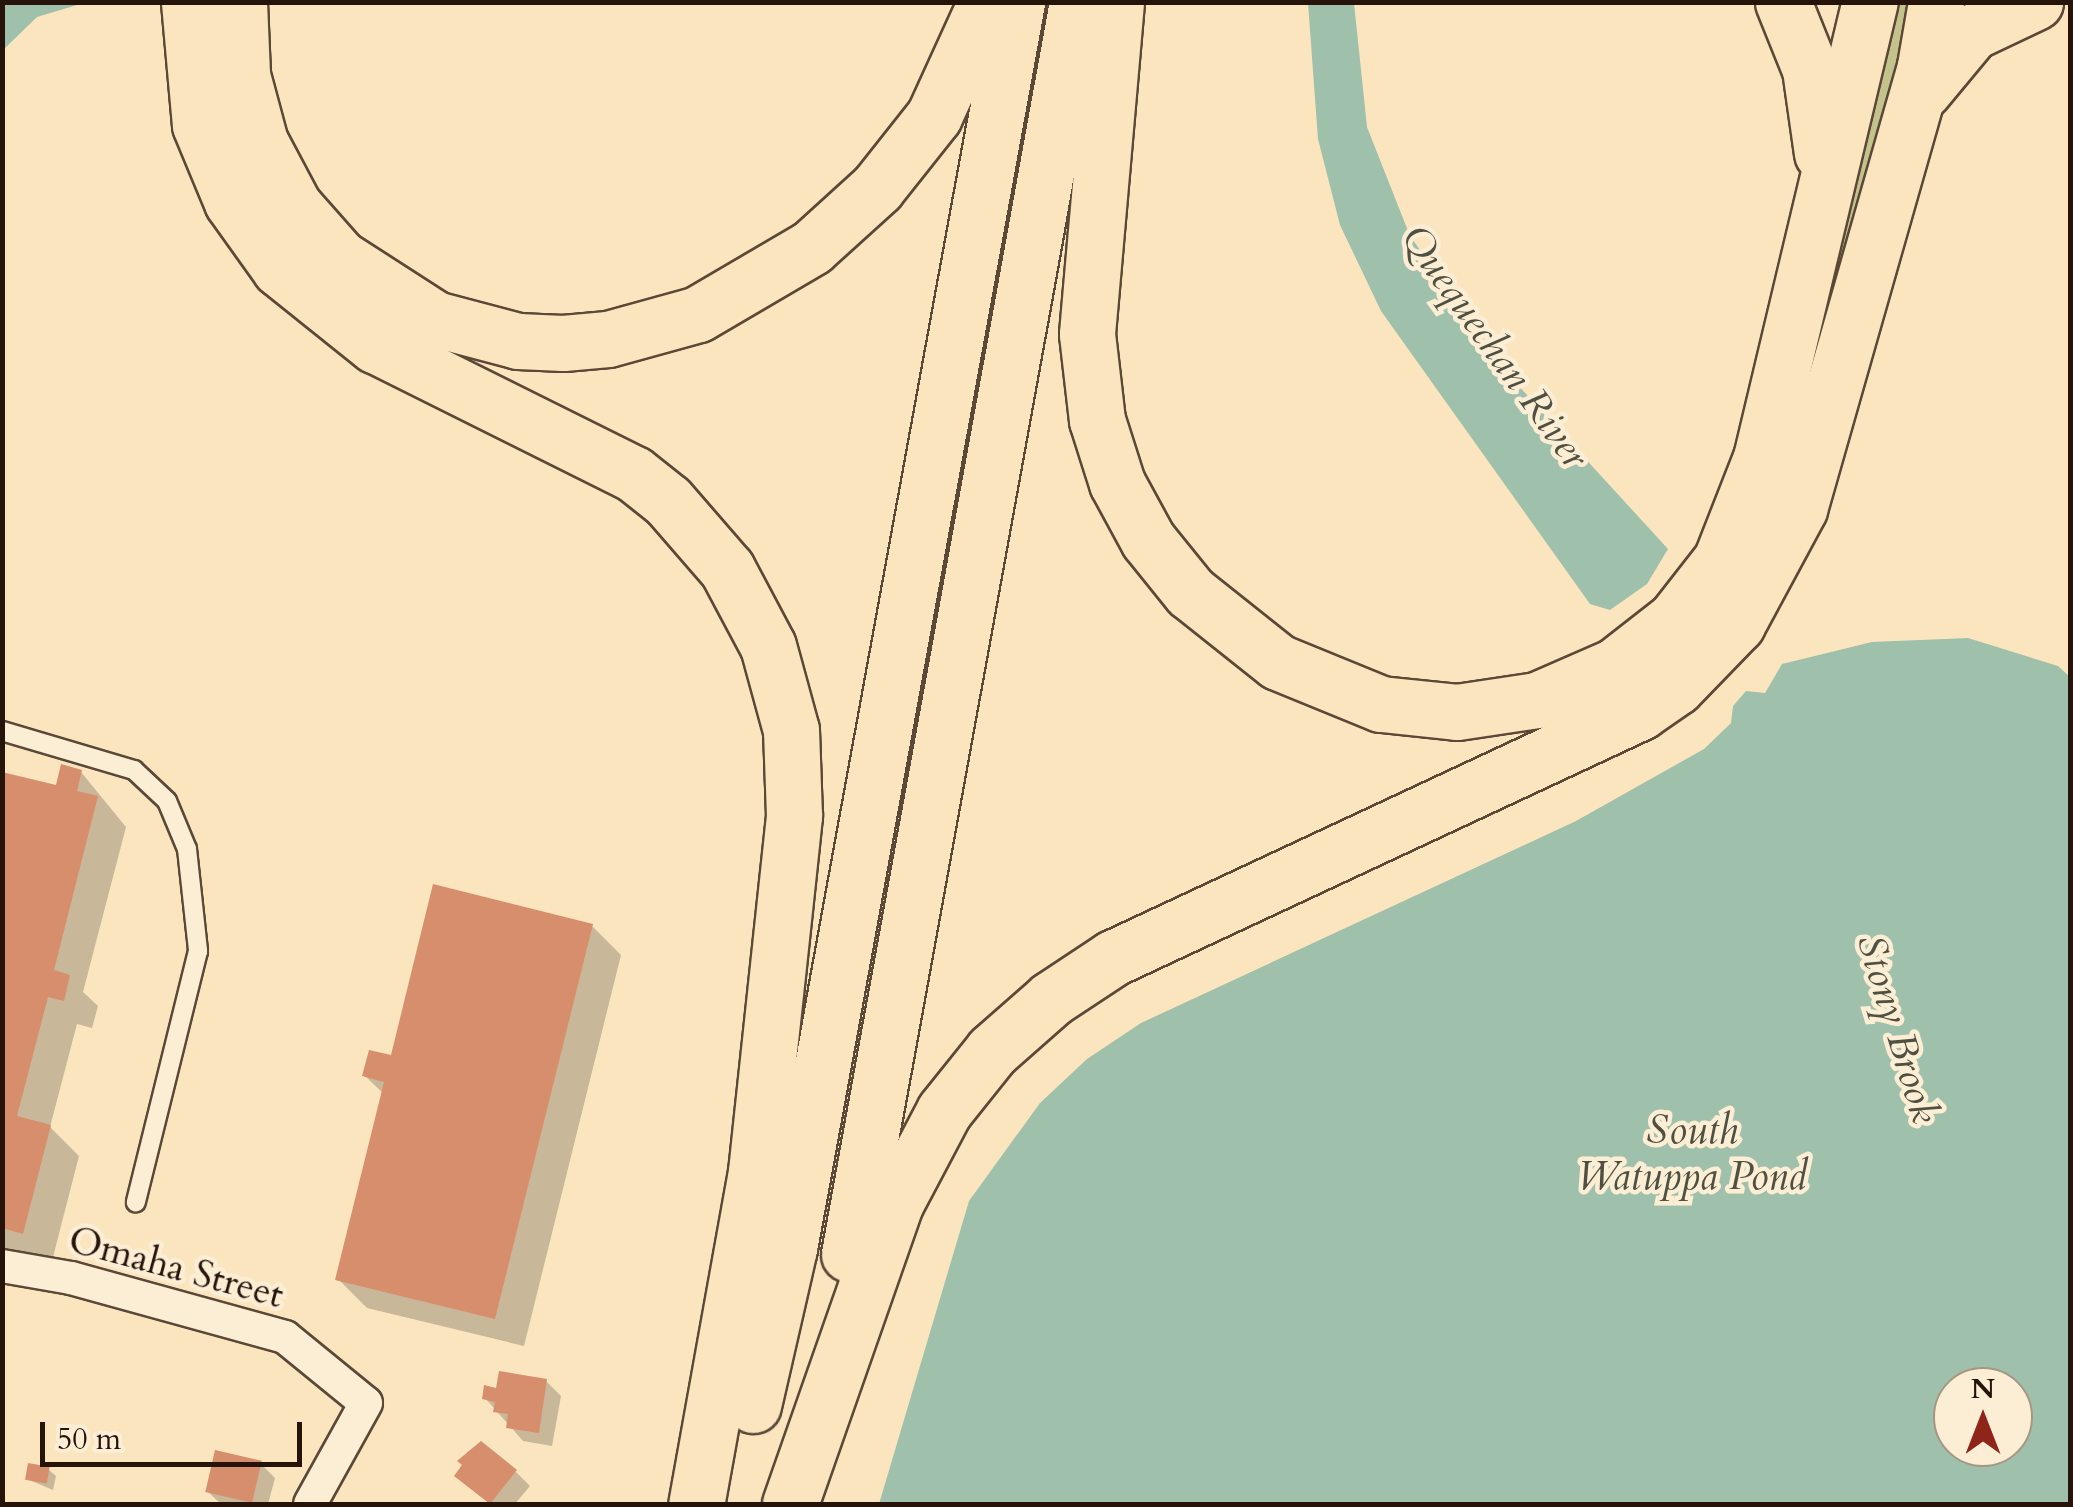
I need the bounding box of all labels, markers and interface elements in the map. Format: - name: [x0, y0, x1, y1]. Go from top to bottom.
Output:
- water label: Quequechan River: [1390, 216, 1598, 478]
- water label: Stony Brook: [1846, 929, 1948, 1129]
- water label: South Watuppa Pond: [1577, 1107, 1807, 1201]
- street label: Omaha Street: [64, 1217, 288, 1319]
- north arrow: [1933, 1367, 2033, 1467]
- text: N: [1971, 1370, 1995, 1408]
- scale bar: [45, 1402, 308, 1464]
- text: 50 m: [57, 1419, 121, 1460]

